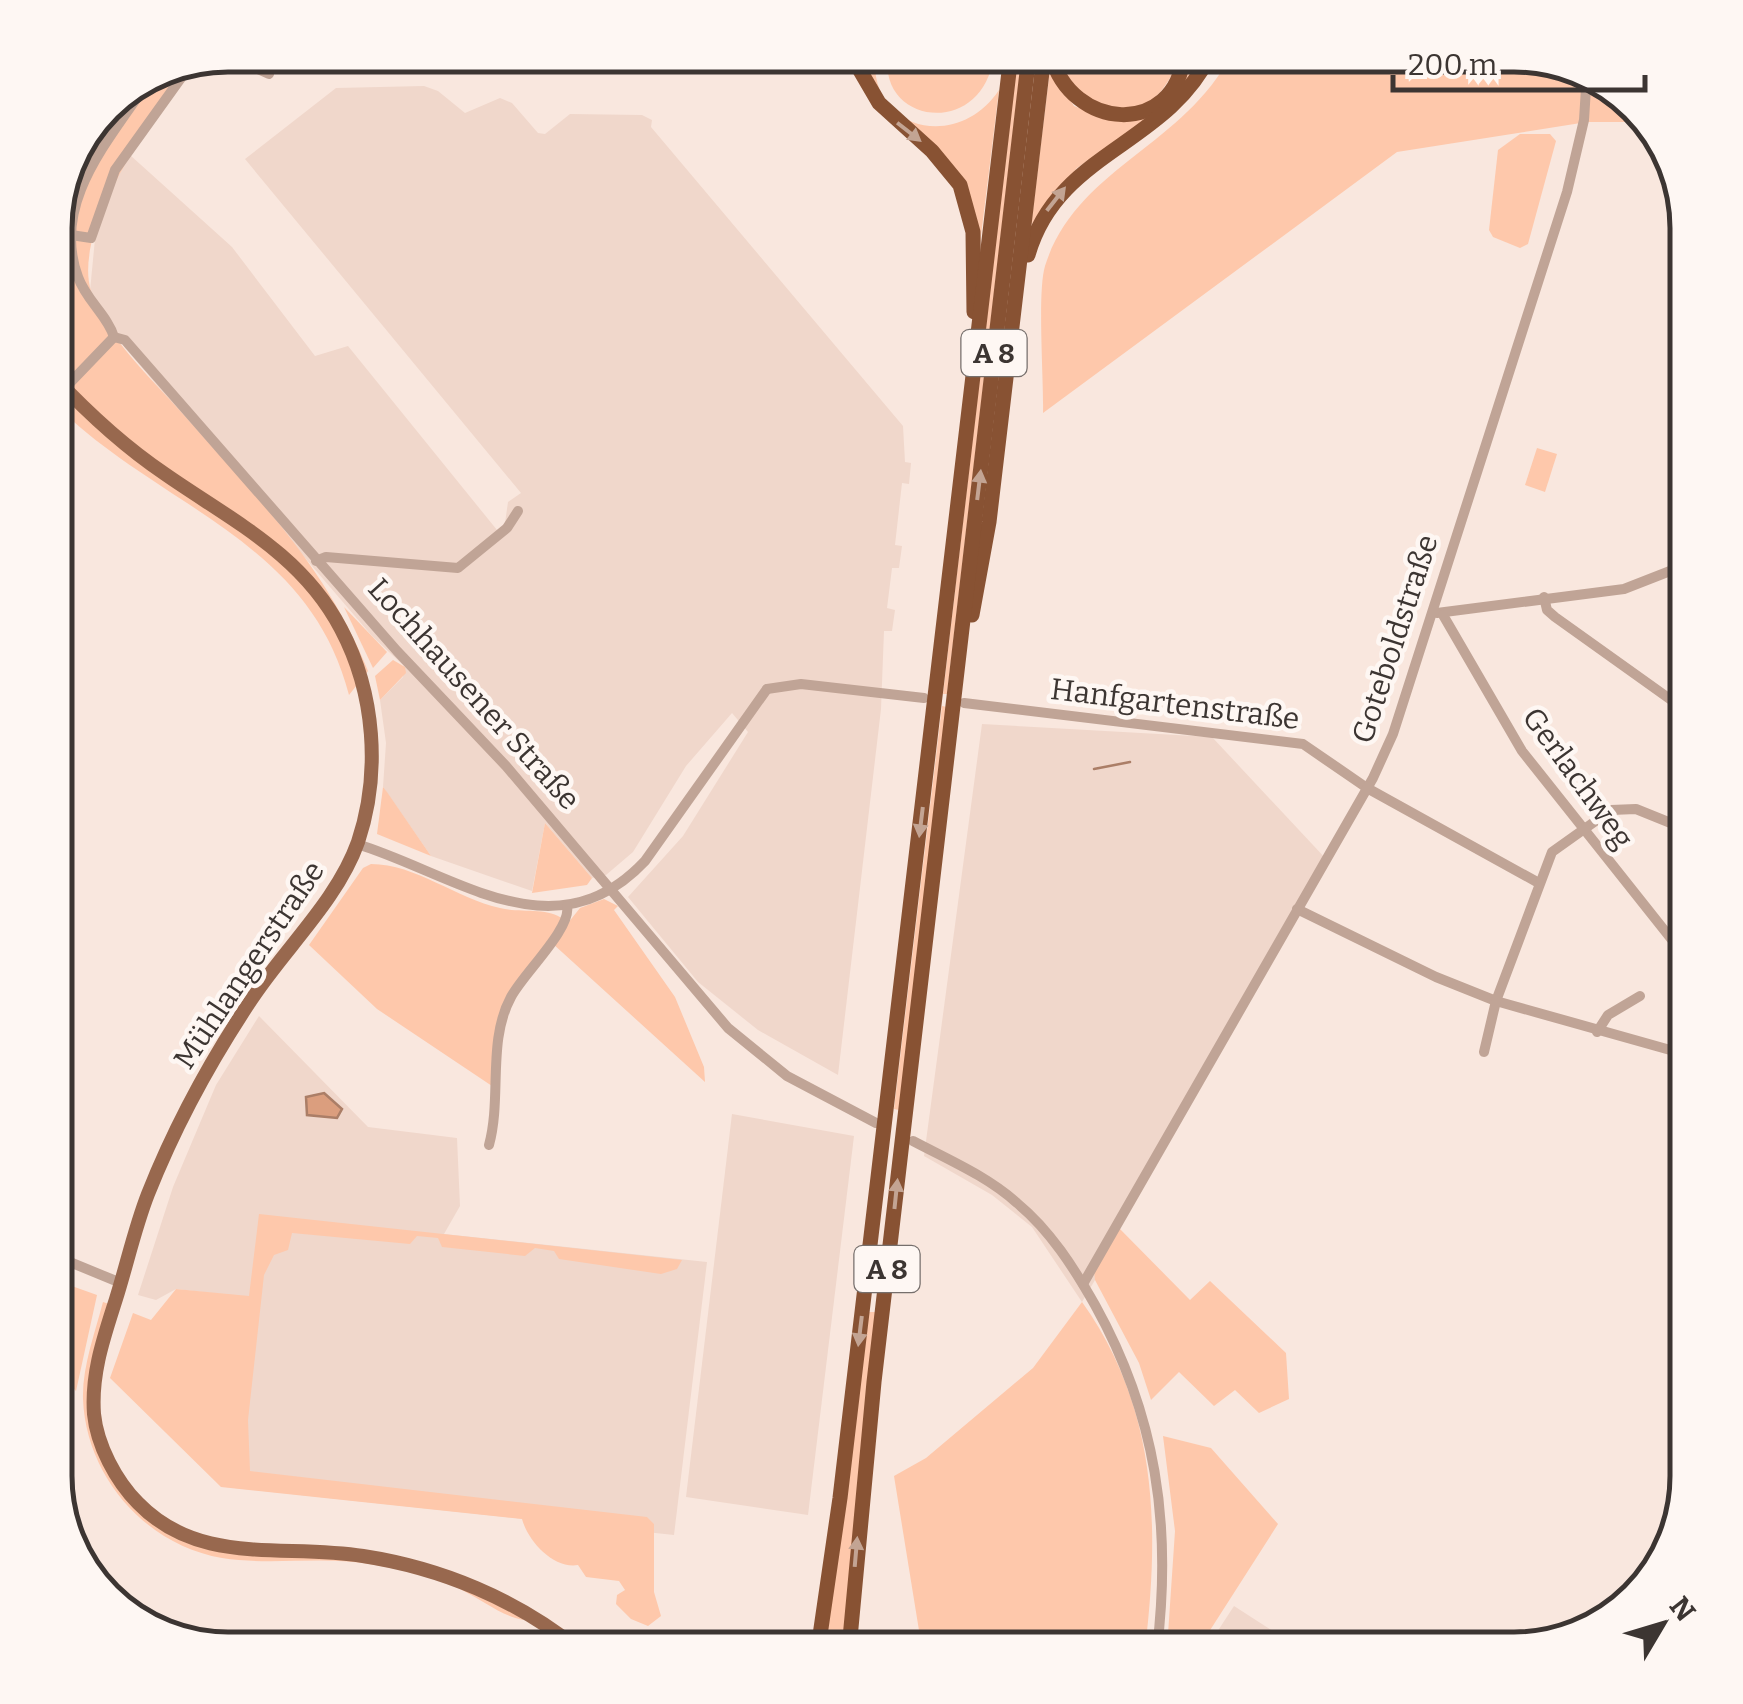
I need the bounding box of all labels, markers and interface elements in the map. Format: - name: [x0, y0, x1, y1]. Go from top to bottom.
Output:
- scale bar: [1393, 30, 1646, 92]
- text: 200 m: [1408, 47, 1498, 83]
- one-way arrow: [896, 121, 922, 141]
- one-way arrow: [1045, 187, 1066, 212]
- road number: A 8: [962, 330, 1026, 376]
- one-way arrow: [971, 469, 987, 500]
- street label: Goteboldstraße: [1344, 530, 1446, 748]
- street label: Lochhausener Straße: [361, 571, 587, 817]
- street label: Hanfgartenstraße: [1048, 671, 1302, 737]
- street label: Gerlachweg: [1515, 701, 1641, 855]
- one-way arrow: [913, 806, 929, 838]
- street label: Mühlangerstraße: [166, 854, 332, 1076]
- one-way arrow: [888, 1178, 904, 1209]
- road number: A 8: [854, 1246, 920, 1292]
- one-way arrow: [852, 1316, 868, 1348]
- one-way arrow: [849, 1535, 865, 1567]
- north arrow: [1613, 1574, 1713, 1674]
- text: N: [1663, 1590, 1702, 1628]

